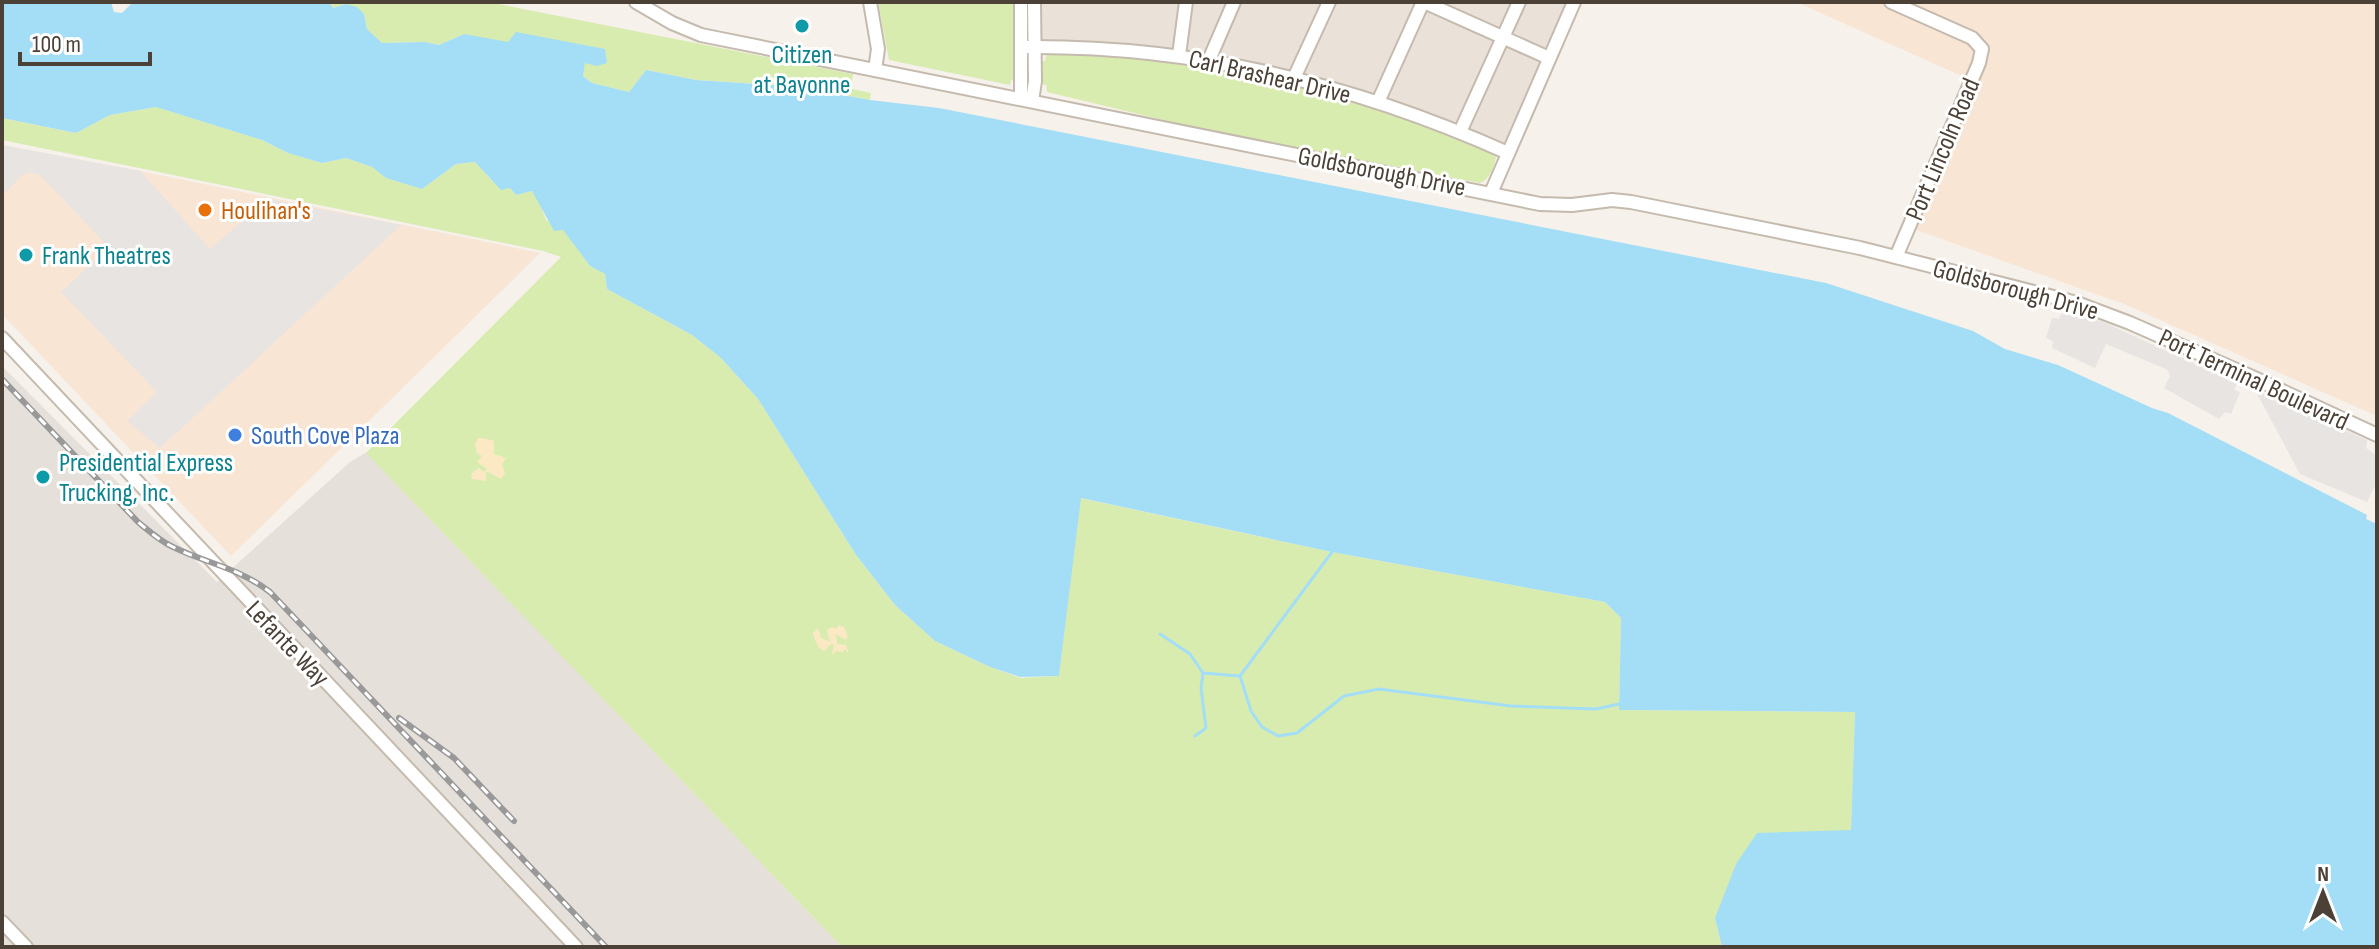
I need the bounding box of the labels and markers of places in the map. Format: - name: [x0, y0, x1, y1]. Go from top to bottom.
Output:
- marker: Citizen at Bayonne: [793, 17, 811, 35]
- place label: Citizen at Bayonne: [754, 40, 850, 101]
- place label: Houlihan's: [221, 196, 311, 227]
- marker: Houlihan's: [196, 201, 214, 219]
- place label: Frank Theatres: [42, 241, 171, 272]
- marker: Frank Theatres: [17, 246, 35, 264]
- place label: South Cove Plaza: [251, 421, 400, 452]
- marker: South Cove Plaza: [226, 426, 244, 444]
- place label: Presidential Express Trucking, Inc.: [59, 448, 233, 509]
- marker: Presidential Express Trucking, Inc.: [34, 468, 52, 486]

